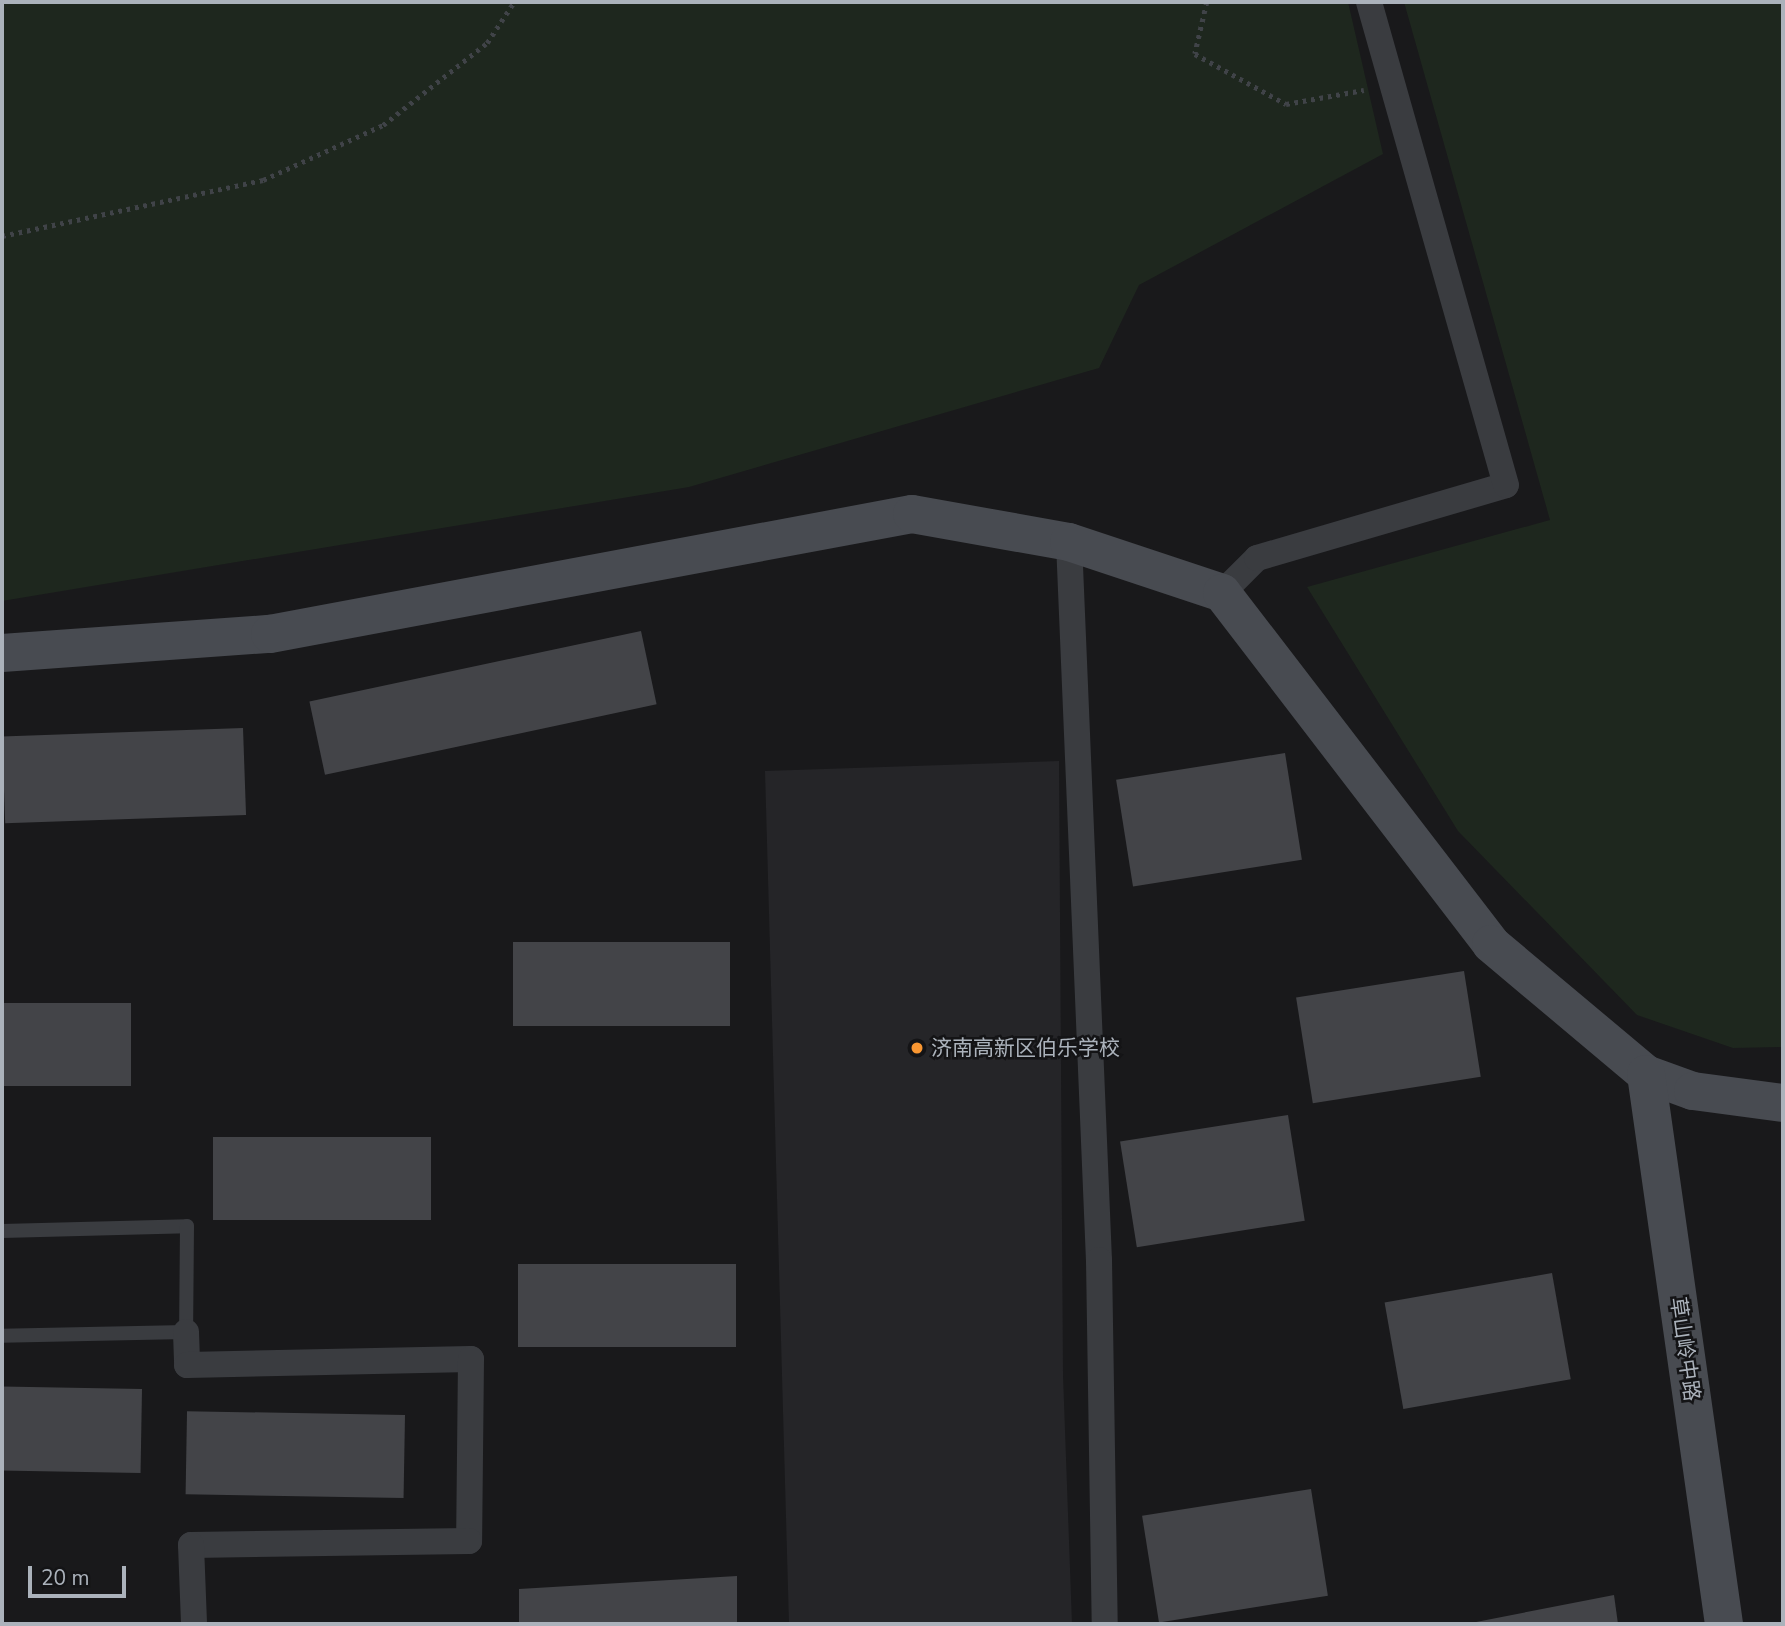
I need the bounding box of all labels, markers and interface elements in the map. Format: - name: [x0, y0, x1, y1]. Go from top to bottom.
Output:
- place label: 济南高新区伯乐学校: [931, 1035, 1120, 1061]
- marker: 济南高新区伯乐学校: [909, 1040, 925, 1056]
- street label: 草山岭中路: [1665, 1295, 1705, 1403]
- scale bar: [32, 1552, 130, 1596]
- text: 20 m: [41, 1564, 90, 1592]

